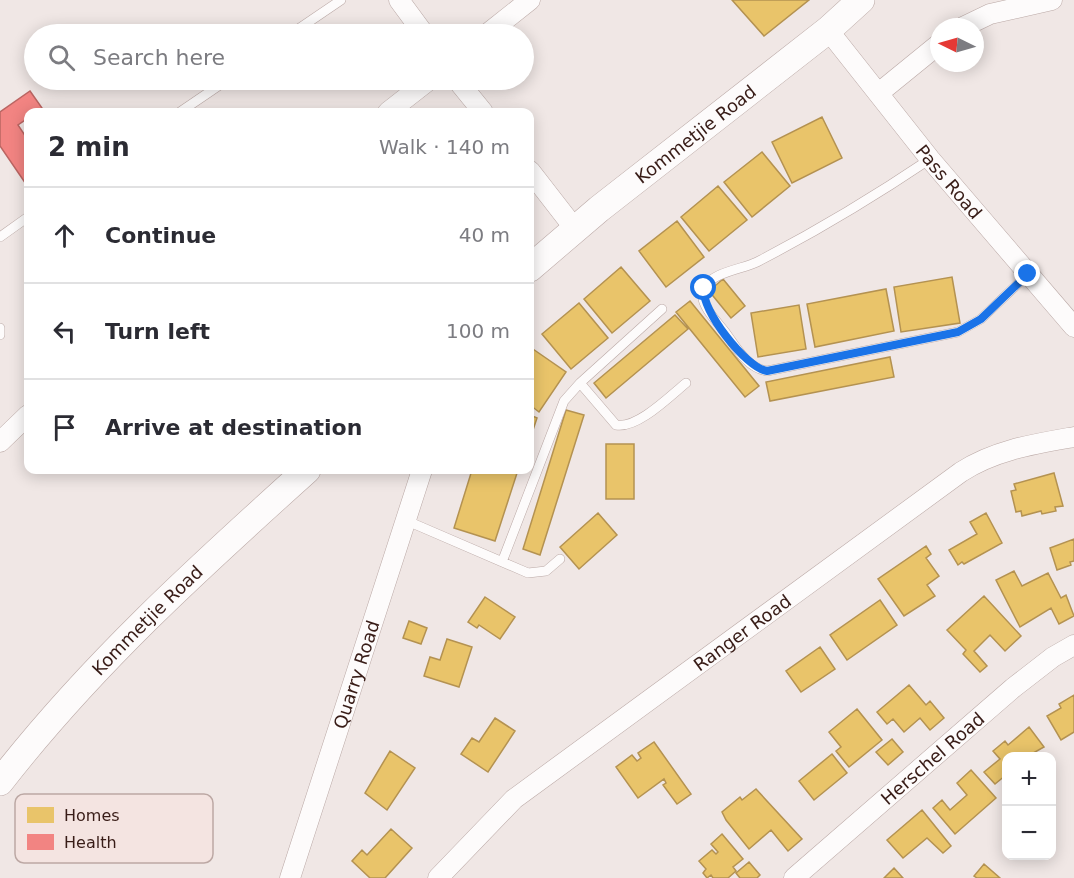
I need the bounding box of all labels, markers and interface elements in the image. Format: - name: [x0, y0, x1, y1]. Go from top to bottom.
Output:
- north arrow: [930, 18, 984, 72]
- search box: [24, 24, 534, 90]
- icon: search: [45, 41, 78, 74]
- text: Search here: [93, 45, 225, 70]
- street label: Kommetjie Road: [631, 80, 760, 187]
- text: 2 min: [48, 132, 130, 162]
- text: Walk · 140 m: [379, 135, 510, 159]
- street label: Pass Road: [912, 140, 987, 223]
- icon: ahead: [48, 219, 81, 252]
- text: Continue: [105, 223, 216, 248]
- text: 40 m: [459, 223, 510, 247]
- route end: [1014, 260, 1040, 286]
- route start: [690, 274, 716, 300]
- icon: left: [48, 315, 81, 348]
- text: Turn left: [105, 319, 210, 344]
- text: 100 m: [446, 319, 510, 343]
- icon: arrive: [48, 411, 81, 444]
- text: Arrive at destination: [105, 415, 362, 440]
- street label: Kommetjie Road: [87, 561, 207, 679]
- street label: Ranger Road: [689, 590, 795, 675]
- street label: Quarry Road: [329, 618, 383, 731]
- street label: Herschel Road: [876, 708, 988, 809]
- map controls: [1002, 752, 1056, 860]
- button: +: [1002, 752, 1056, 806]
- legend: [15, 794, 213, 863]
- text: Homes: [64, 806, 120, 825]
- button: −: [1002, 806, 1056, 860]
- text: Health: [64, 833, 117, 852]

